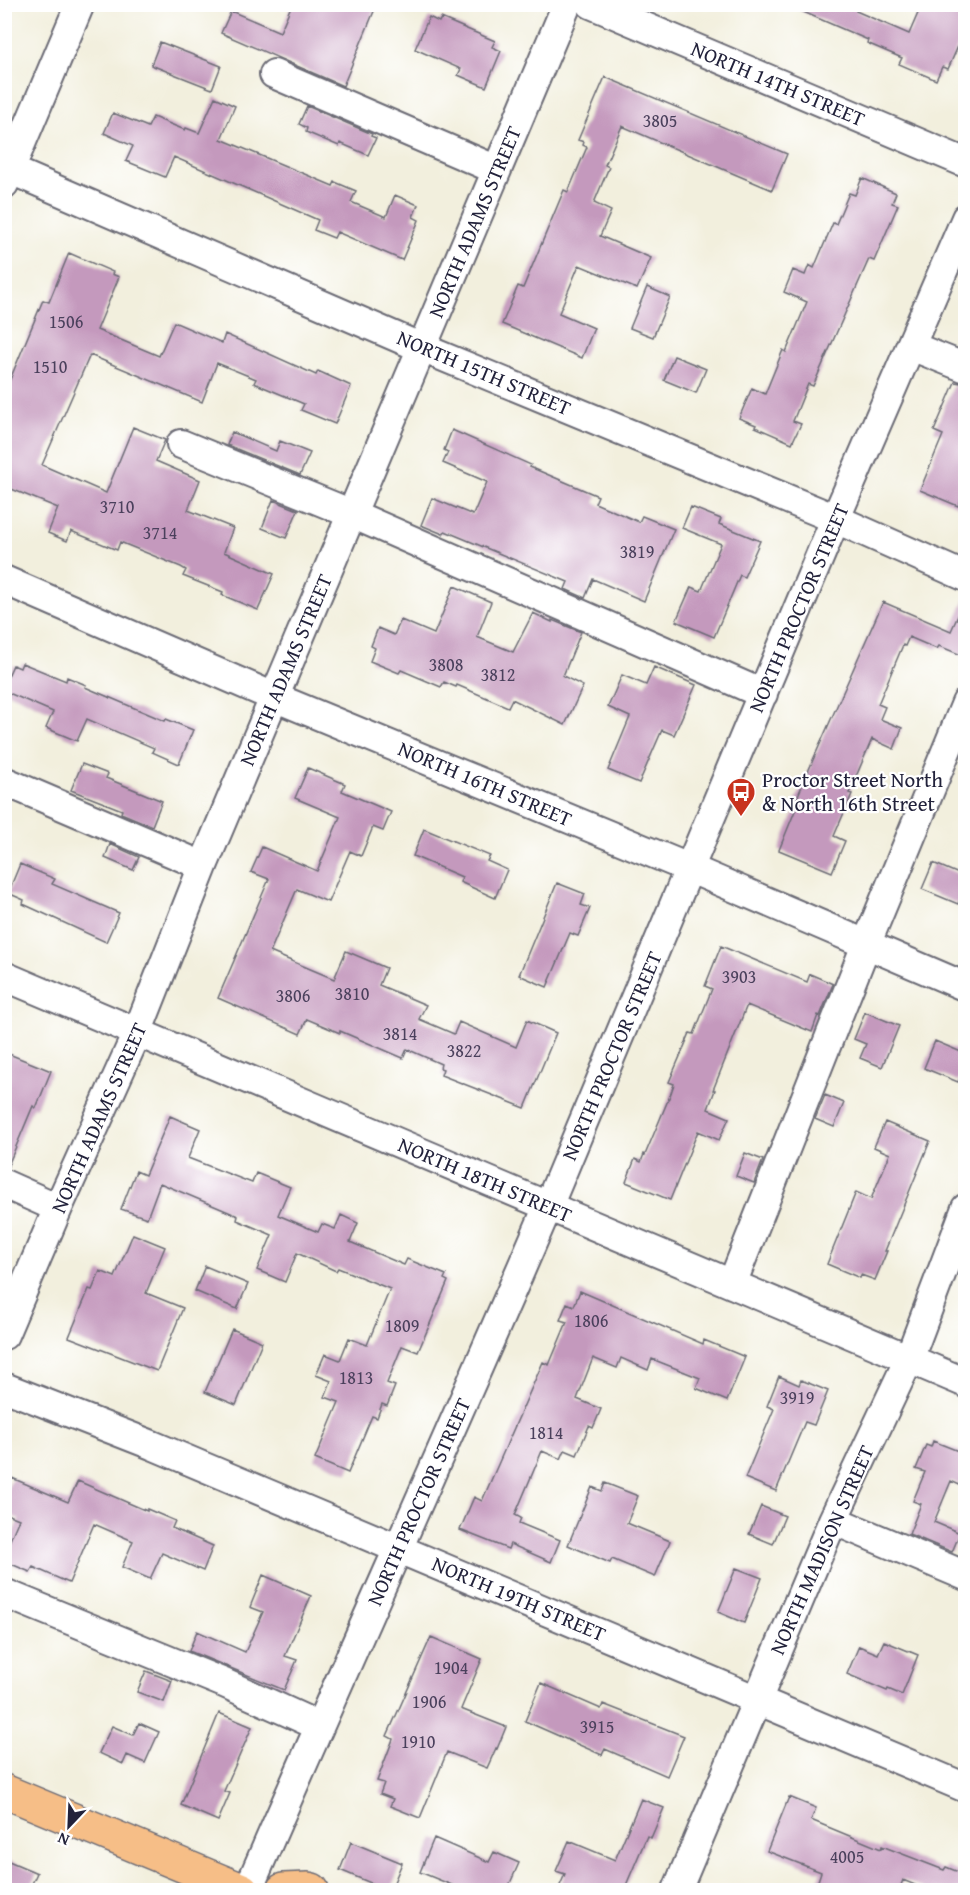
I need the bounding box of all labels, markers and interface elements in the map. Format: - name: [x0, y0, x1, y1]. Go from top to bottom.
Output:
- street label: NORTH 14TH STREET: [686, 33, 870, 134]
- house number: 3805: [643, 107, 677, 134]
- street label: NORTH ADAMS STREET: [420, 121, 529, 322]
- house number: 1506: [49, 308, 83, 335]
- street label: NORTH 15TH STREET: [392, 322, 576, 423]
- house number: 1510: [33, 353, 68, 380]
- house number: 3710: [100, 493, 135, 520]
- street label: NORTH PROCTOR STREET: [740, 498, 857, 717]
- house number: 3714: [143, 519, 177, 546]
- house number: 3819: [620, 538, 654, 565]
- street label: NORTH ADAMS STREET: [231, 569, 340, 770]
- house number: 3808: [429, 651, 463, 678]
- house number: 3812: [481, 661, 515, 688]
- street label: NORTH 16TH STREET: [393, 733, 577, 834]
- place label: Proctor Street North & North 16th Street: [762, 764, 943, 819]
- bus stop icon: Proctor Street North & North 16th Street: [725, 776, 757, 818]
- street label: NORTH PROCTOR STREET: [553, 946, 670, 1165]
- house number: 3903: [722, 963, 756, 990]
- house number: 3810: [335, 980, 370, 1007]
- house number: 3806: [276, 982, 310, 1009]
- street label: NORTH ADAMS STREET: [43, 1017, 155, 1218]
- house number: 3814: [383, 1020, 417, 1047]
- house number: 3822: [447, 1037, 481, 1064]
- street label: NORTH 18TH STREET: [393, 1129, 577, 1230]
- house number: 1806: [574, 1307, 608, 1334]
- house number: 1809: [385, 1312, 419, 1339]
- house number: 1813: [339, 1364, 373, 1391]
- house number: 3919: [780, 1384, 814, 1411]
- street label: NORTH PROCTOR STREET: [359, 1393, 478, 1611]
- house number: 1814: [529, 1419, 563, 1446]
- street label: NORTH MADISON STREET: [761, 1440, 882, 1659]
- street label: NORTH 19TH STREET: [427, 1548, 611, 1649]
- house number: 1904: [434, 1654, 468, 1681]
- house number: 1906: [412, 1688, 446, 1715]
- house number: 3915: [580, 1713, 614, 1740]
- house number: 1910: [401, 1728, 436, 1755]
- north arrow: [39, 1796, 99, 1856]
- text: N: [53, 1827, 73, 1853]
- house number: 4005: [830, 1843, 864, 1870]

